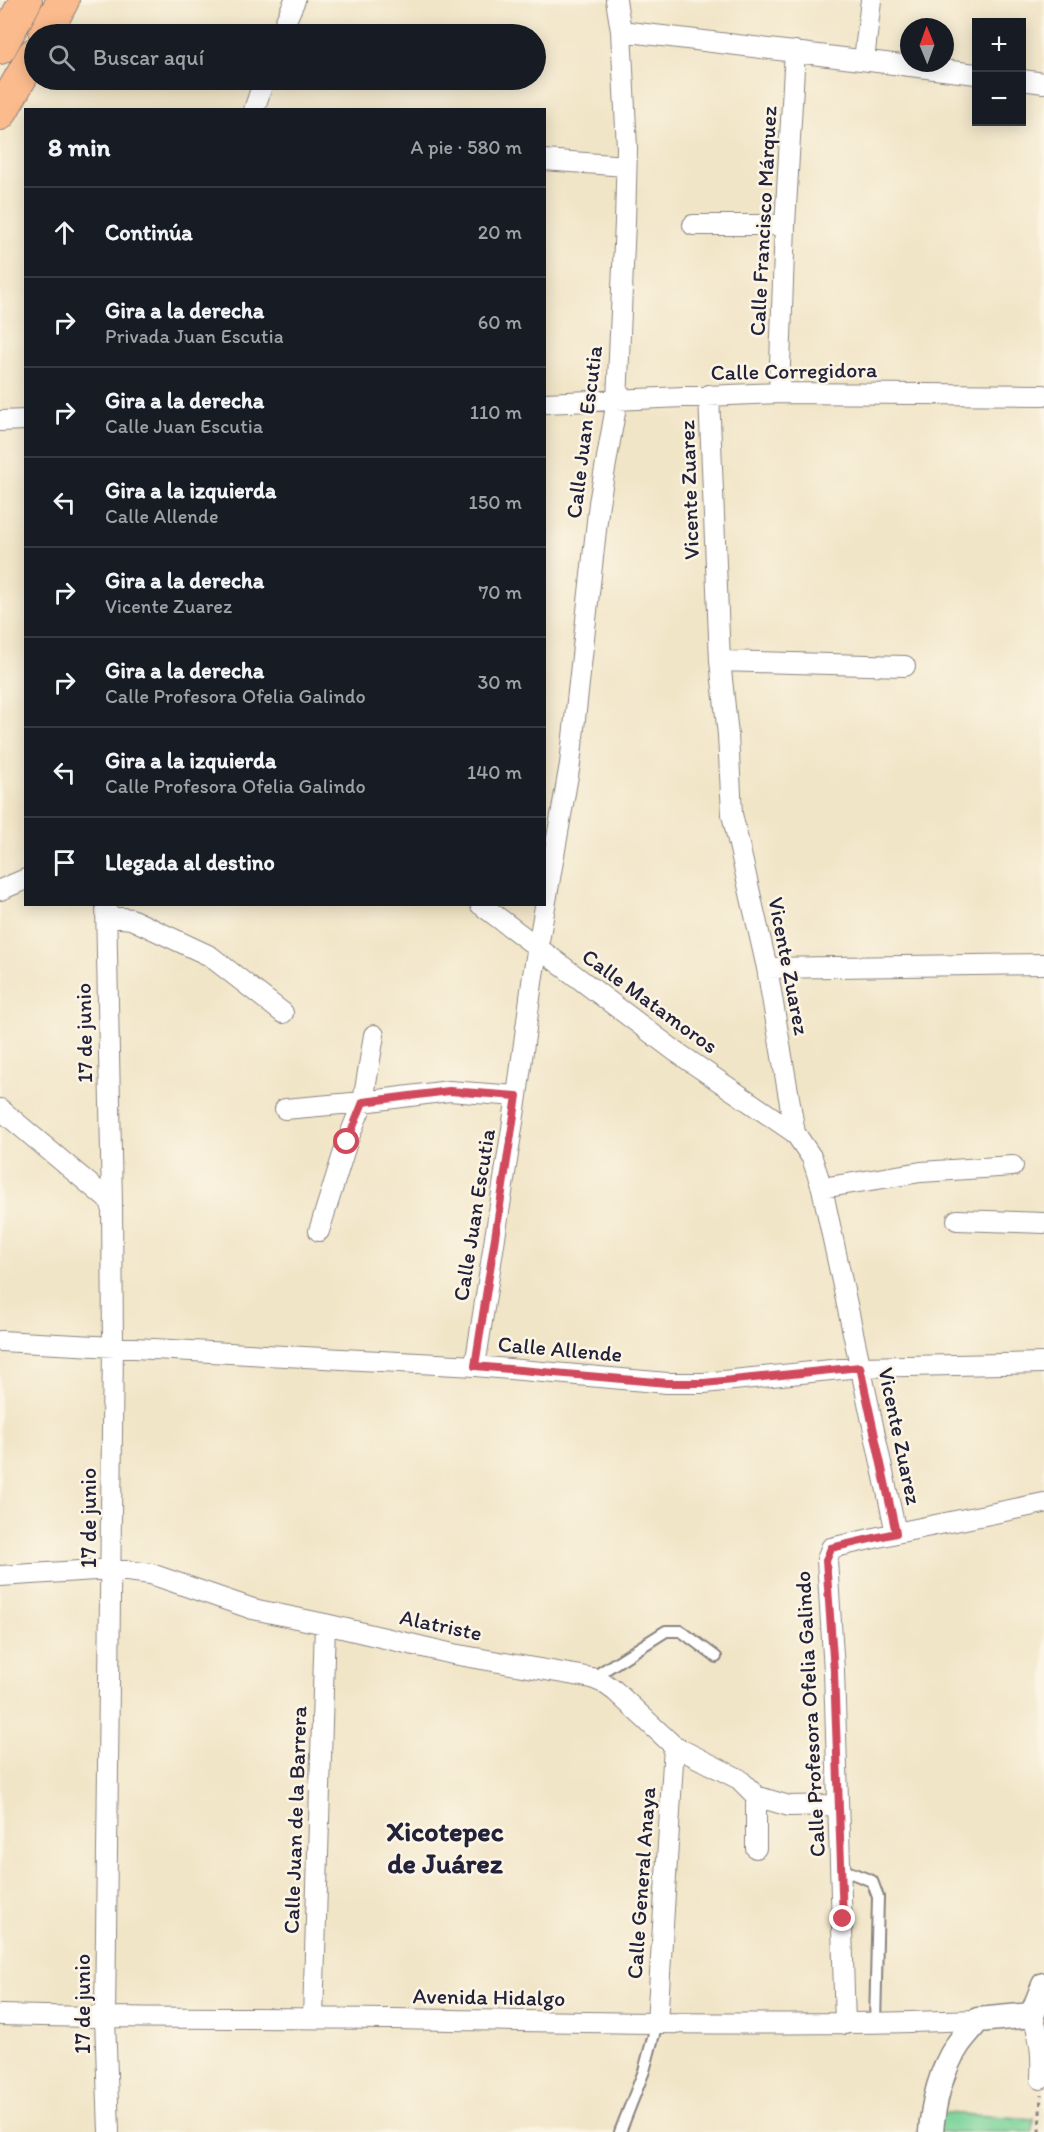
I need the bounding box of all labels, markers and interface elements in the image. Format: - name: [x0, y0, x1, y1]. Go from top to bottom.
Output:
- north arrow: [900, 18, 954, 72]
- map controls: [972, 18, 1026, 126]
- button: +: [972, 18, 1026, 72]
- search box: [24, 24, 546, 90]
- icon: search: [45, 41, 78, 74]
- text: Buscar aquí: [93, 44, 204, 71]
- button: −: [972, 72, 1026, 126]
- street label: Calle Francisco Márquez: [743, 105, 783, 337]
- text: 8 min: [48, 131, 110, 163]
- text: A pie · 580 m: [411, 135, 522, 159]
- icon: ahead: [48, 216, 81, 249]
- text: Continúa: [105, 219, 193, 246]
- text: 20 m: [478, 220, 522, 244]
- text: Gira a la derecha: [105, 297, 264, 324]
- icon: right: [48, 306, 81, 339]
- text: 60 m: [478, 310, 522, 334]
- text: Privada Juan Escutia: [105, 324, 284, 348]
- street label: Calle Juan Escutia: [560, 343, 608, 520]
- street label: Calle Corregidora: [710, 356, 878, 386]
- text: Gira a la derecha: [105, 387, 264, 414]
- icon: right: [48, 396, 81, 429]
- text: 110 m: [470, 400, 522, 424]
- text: Calle Juan Escutia: [105, 414, 263, 438]
- street label: Vicente Zuarez: [673, 420, 705, 560]
- text: Gira a la izquierda: [105, 477, 276, 504]
- icon: left: [48, 486, 81, 519]
- text: 150 m: [469, 490, 522, 514]
- text: Calle Allende: [105, 504, 218, 528]
- text: Gira a la derecha: [105, 567, 264, 594]
- icon: right: [48, 576, 81, 609]
- text: 70 m: [478, 580, 522, 604]
- text: Vicente Zuarez: [105, 594, 232, 618]
- text: Gira a la derecha: [105, 657, 264, 684]
- icon: right: [48, 666, 81, 699]
- text: 30 m: [477, 670, 522, 694]
- text: Calle Profesora Ofelia Galindo: [105, 684, 366, 708]
- text: Gira a la izquierda: [105, 747, 276, 774]
- icon: left: [48, 756, 81, 789]
- text: 140 m: [467, 760, 522, 784]
- text: Calle Profesora Ofelia Galindo: [105, 774, 366, 798]
- icon: arrive: [48, 846, 81, 879]
- text: Llegada al destino: [105, 849, 275, 876]
- street label: Vicente Zuarez: [762, 895, 816, 1037]
- street label: Calle Matamoros: [577, 943, 723, 1059]
- street label: 17 de junio: [70, 983, 98, 1083]
- street label: Calle Juan Escutia: [447, 1126, 501, 1303]
- route start: [333, 1128, 359, 1154]
- street label: Calle Allende: [497, 1330, 623, 1368]
- street label: Vicente Zuarez: [872, 1365, 928, 1507]
- street label: 17 de junio: [75, 1468, 102, 1568]
- street label: Calle Profesora Ofelia Galindo: [789, 1570, 831, 1858]
- street label: Alatriste: [398, 1603, 484, 1647]
- street label: Calle Juan de la Barrera: [278, 1705, 312, 1934]
- street label: Calle General Anaya: [621, 1785, 661, 1980]
- district label: Xicotepec de Juárez: [386, 1814, 504, 1880]
- route end: [829, 1905, 855, 1931]
- street label: 17 de junio: [69, 1954, 96, 2054]
- street label: Avenida Hidalgo: [412, 1982, 566, 2012]

